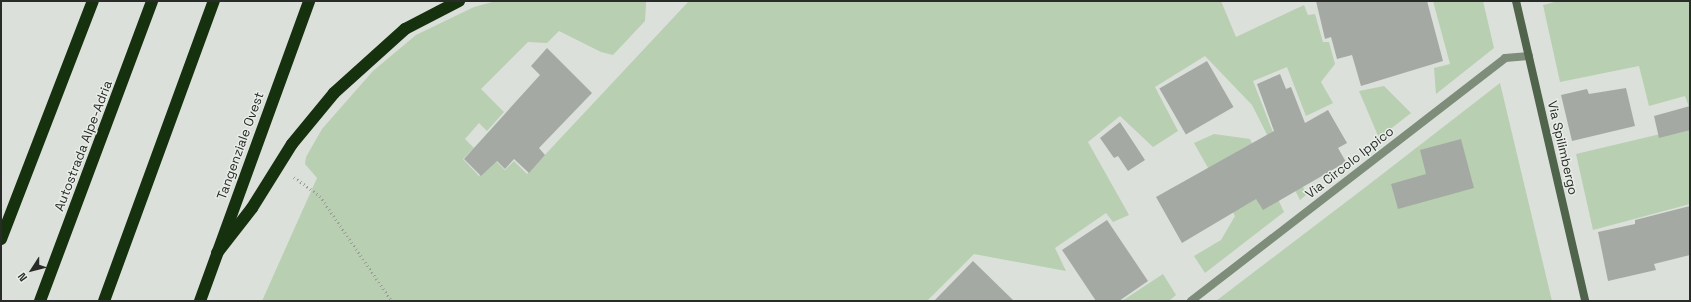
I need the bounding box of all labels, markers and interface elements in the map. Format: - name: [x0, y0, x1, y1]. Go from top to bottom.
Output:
- street label: Autostrada Alpe-Adria: [52, 78, 116, 214]
- street label: Tangenziale Ovest: [214, 90, 268, 202]
- street label: Via Spilimbergo: [1544, 99, 1580, 197]
- street label: Via Circolo Ippico: [1303, 124, 1397, 202]
- north arrow: [12, 250, 52, 290]
- text: N: [14, 270, 30, 284]

